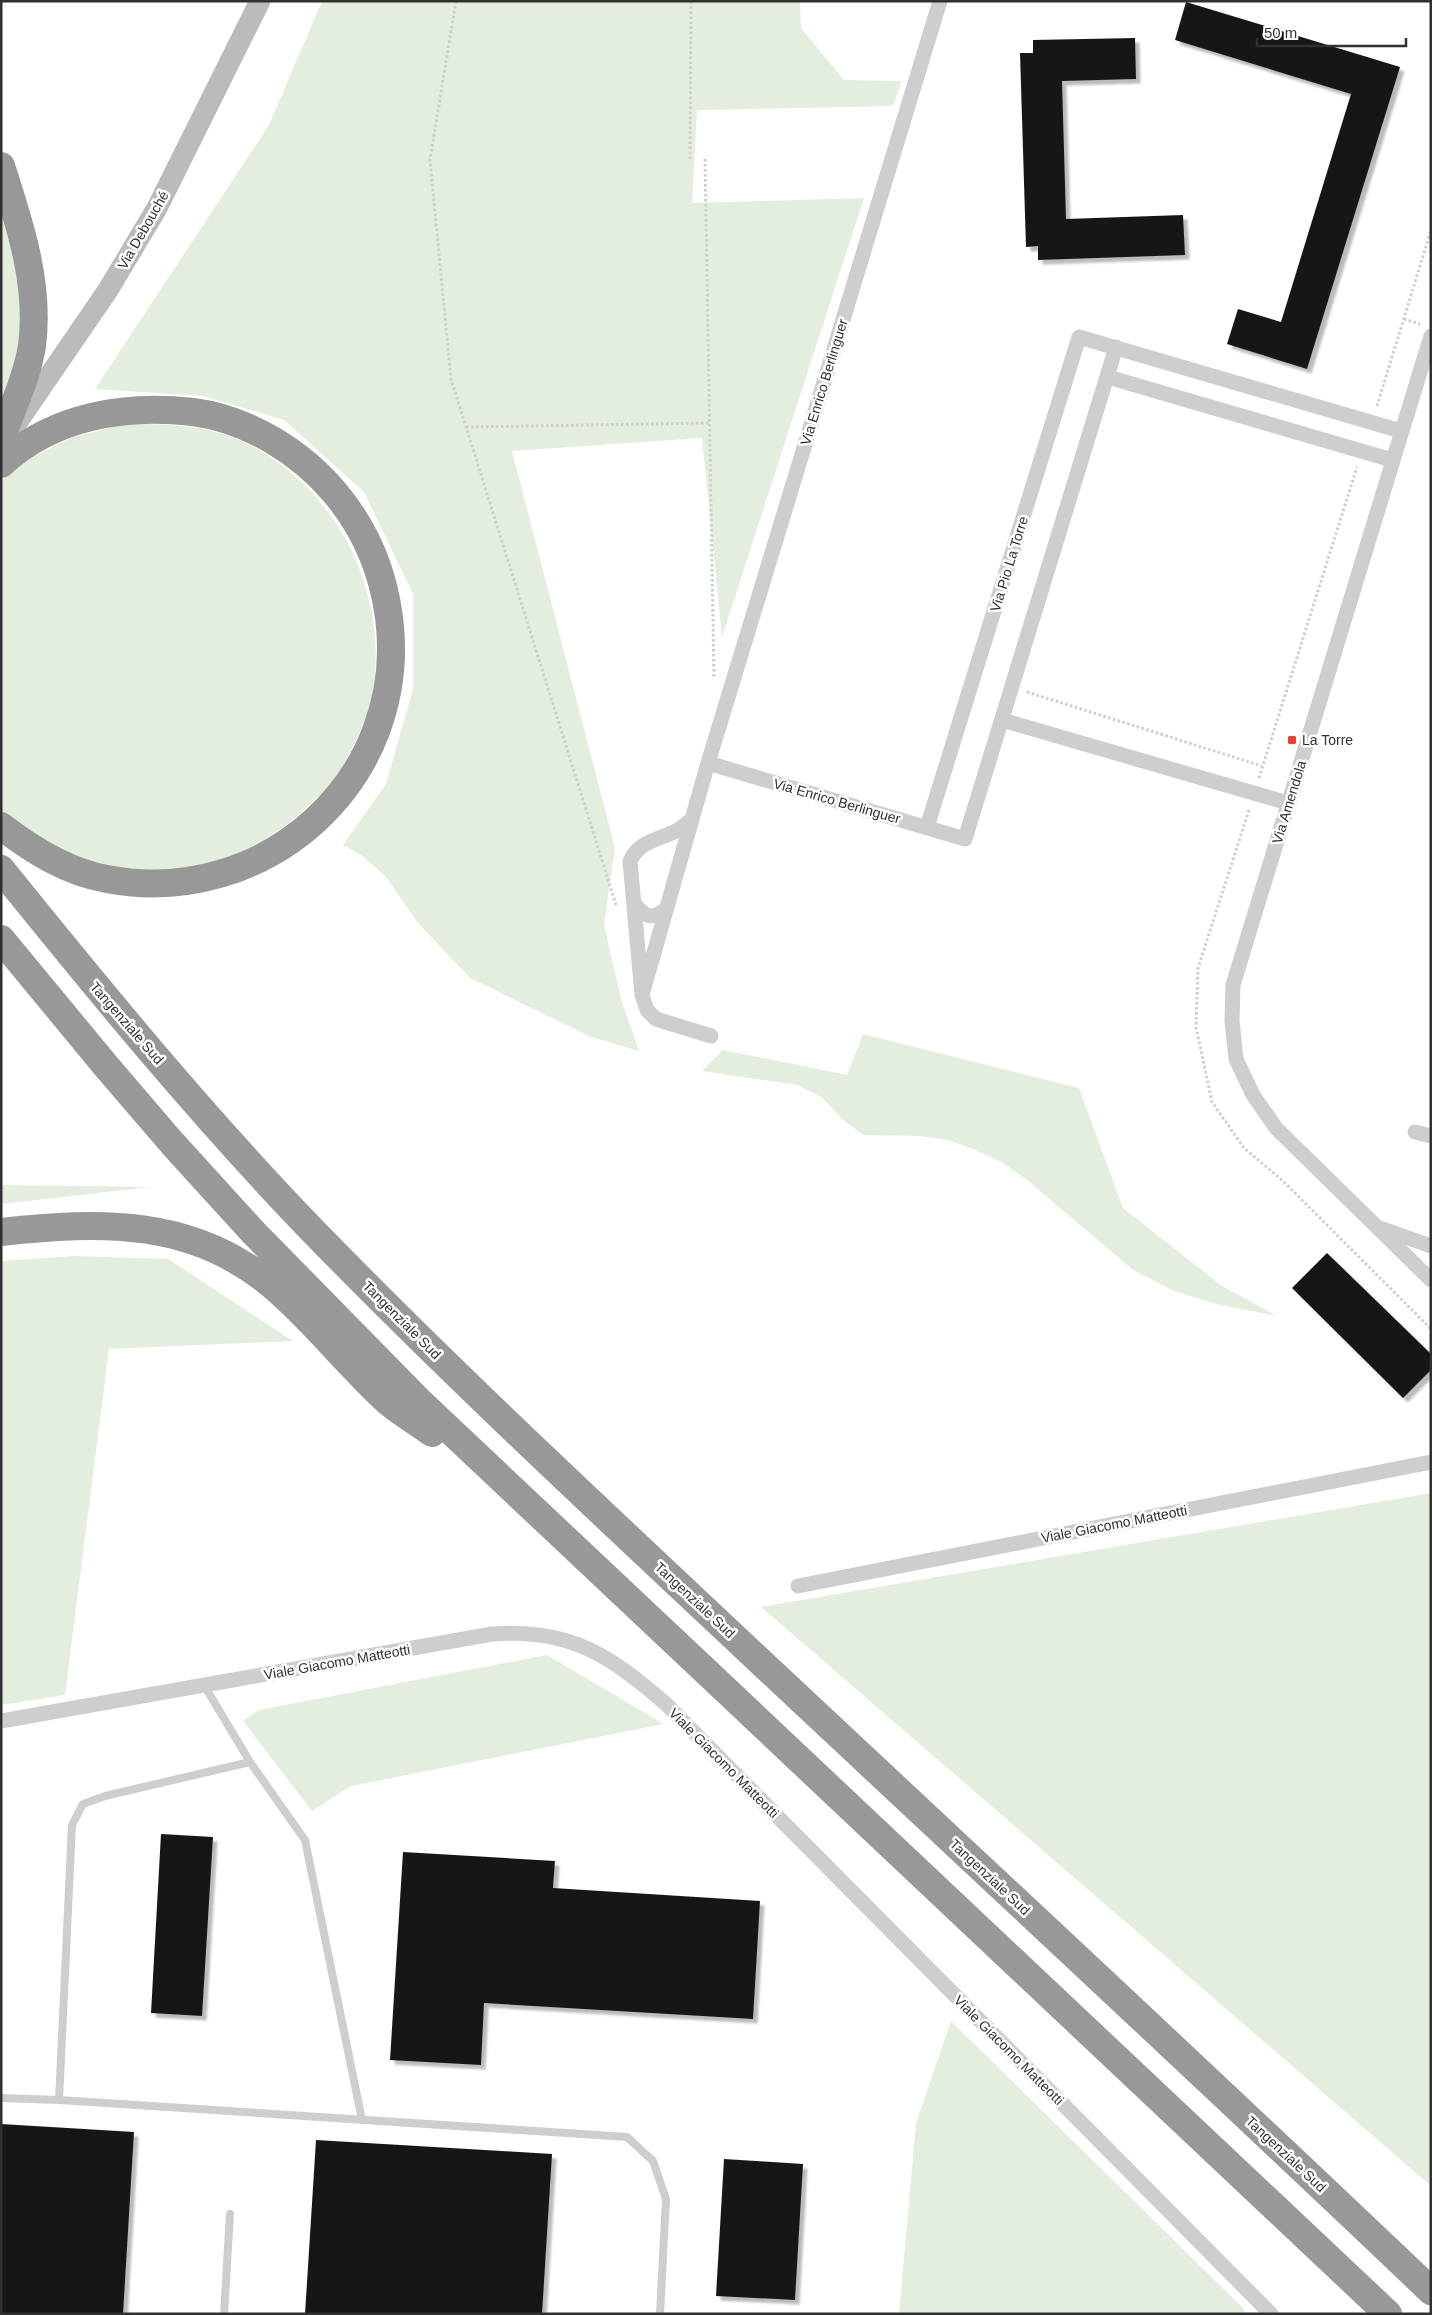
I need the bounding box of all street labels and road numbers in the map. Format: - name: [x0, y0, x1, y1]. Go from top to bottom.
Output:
- street label: Via Debouché: [114, 188, 172, 272]
- street label: Via Enrico Berlinguer: [797, 317, 851, 447]
- street label: Via Pio La Torre: [987, 514, 1031, 614]
- street label: Via Amendola: [1269, 758, 1309, 846]
- street label: Via Enrico Berlinguer: [772, 775, 903, 827]
- street label: Tangenziale Sud: [87, 979, 167, 1067]
- street label: Tangenziale Sud: [360, 1278, 444, 1362]
- street label: Viale Giacomo Matteotti: [1040, 1502, 1188, 1546]
- street label: Tangenziale Sud: [652, 1559, 738, 1641]
- street label: Viale Giacomo Matteotti: [263, 1641, 411, 1683]
- street label: Viale Giacomo Matteotti: [666, 1705, 782, 1821]
- street label: Tangenziale Sud: [947, 1836, 1033, 1918]
- street label: Viale Giacomo Matteotti: [951, 1992, 1067, 2108]
- street label: Tangenziale Sud: [1243, 2113, 1329, 2195]

